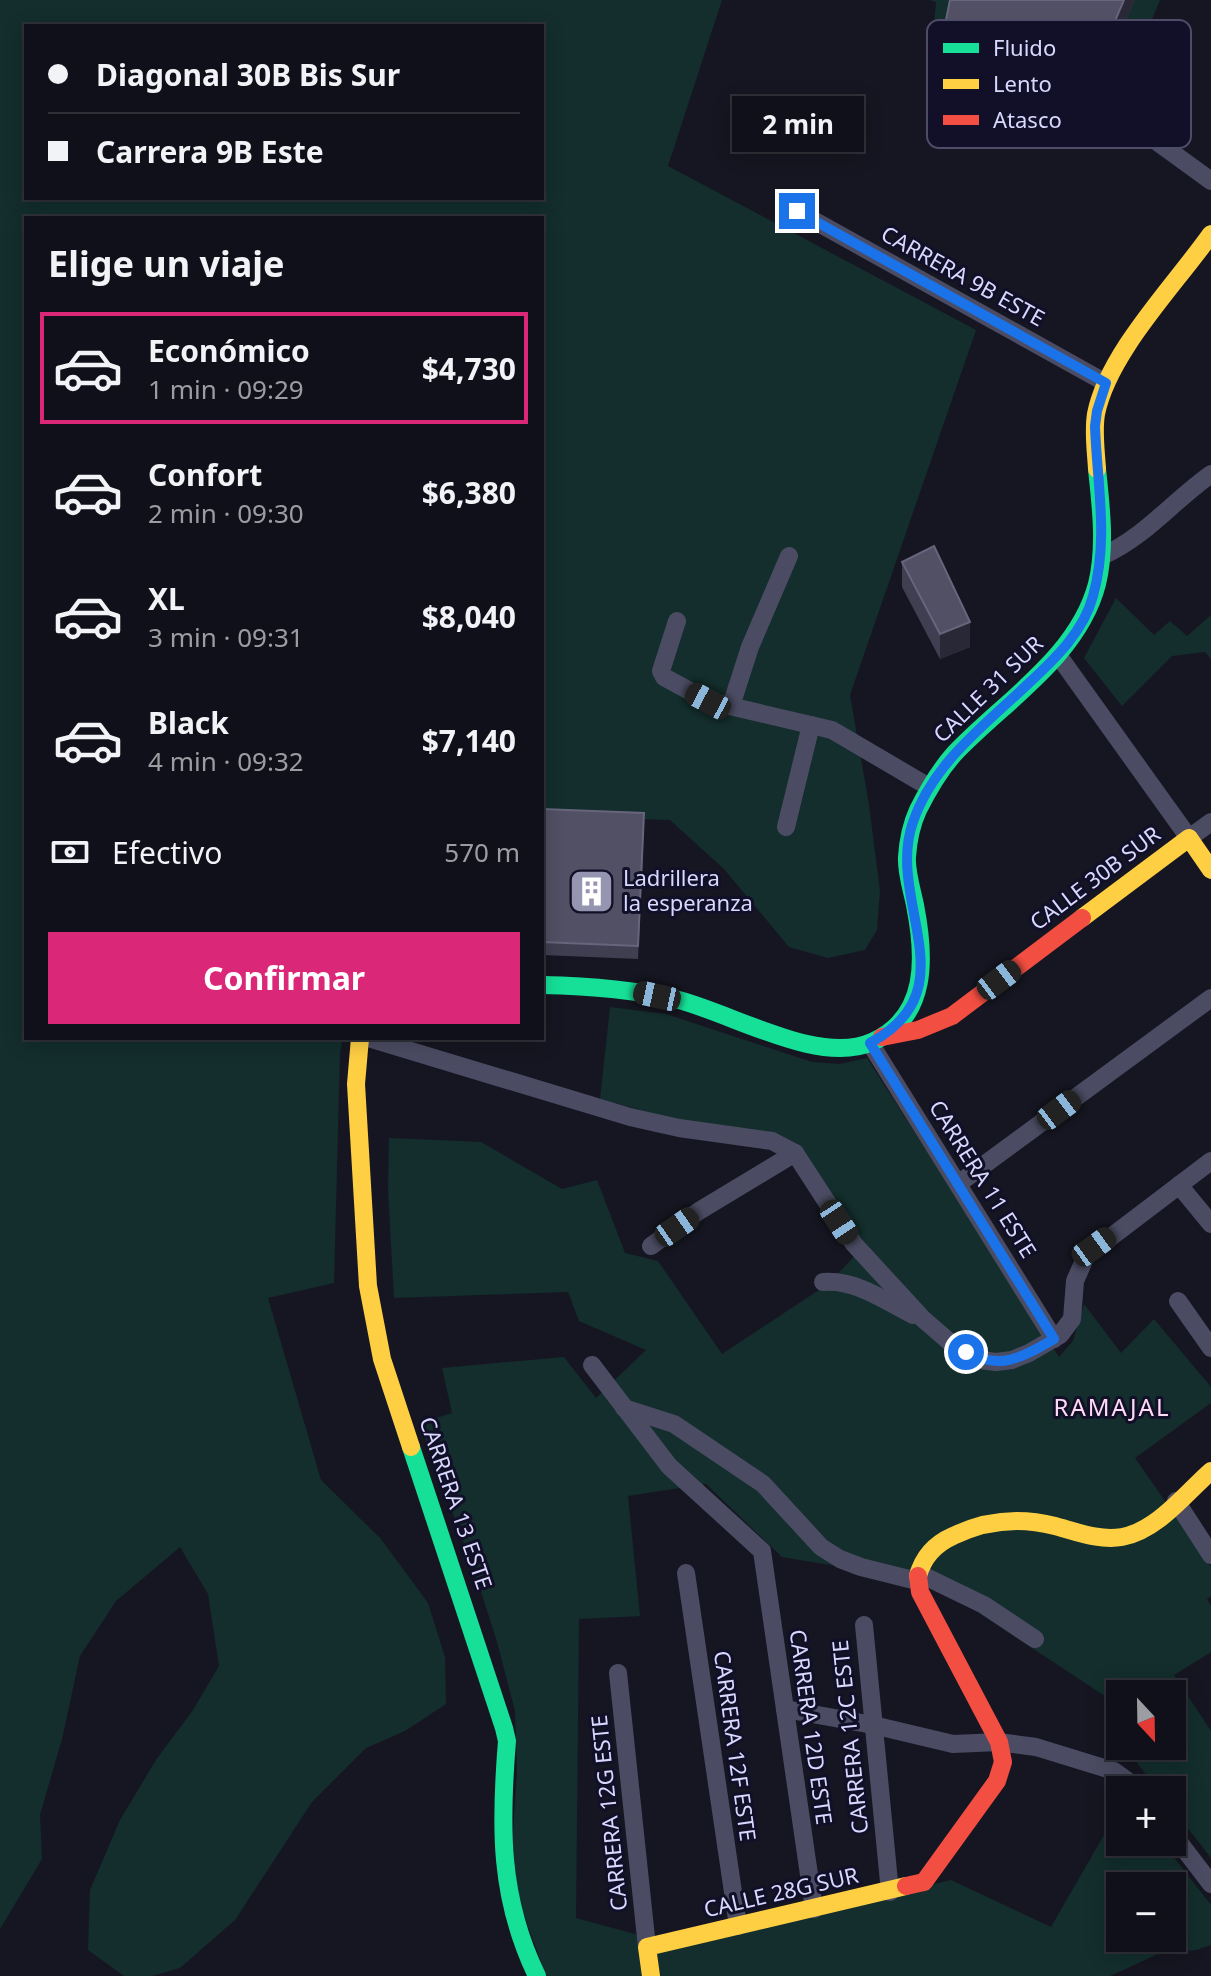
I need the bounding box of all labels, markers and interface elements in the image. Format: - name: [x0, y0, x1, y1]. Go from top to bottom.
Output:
- legend: [927, 20, 1191, 148]
- text: Fluido: [993, 32, 1056, 62]
- text: Diagonal 30B Bis Sur: [96, 54, 400, 95]
- text: Lento: [993, 68, 1052, 98]
- callout: 2 min: [731, 95, 863, 151]
- text: Atasco: [993, 104, 1062, 134]
- text: 2 min: [762, 106, 834, 142]
- text: Carrera 9B Este: [96, 131, 324, 172]
- route end: [779, 193, 815, 229]
- street label: CARRERA 9B ESTE: [876, 218, 1051, 332]
- text: Elige un viaje: [48, 239, 285, 288]
- text: Económico: [148, 330, 310, 371]
- icon: car: [52, 332, 124, 404]
- text: $4,730: [422, 348, 516, 389]
- text: 1 min · 09:29: [148, 371, 304, 407]
- text: Confort: [148, 454, 262, 495]
- icon: car: [52, 456, 124, 528]
- text: $6,380: [422, 472, 516, 513]
- text: 2 min · 09:30: [148, 495, 304, 531]
- text: XL: [148, 578, 185, 619]
- icon: car: [52, 580, 124, 652]
- text: $8,040: [422, 596, 516, 637]
- text: 3 min · 09:31: [148, 619, 304, 655]
- street label: CALLE 31 SUR: [926, 628, 1049, 748]
- car: [681, 679, 735, 723]
- text: Black: [148, 702, 229, 743]
- icon: car: [52, 704, 124, 776]
- text: $7,140: [422, 720, 516, 761]
- text: 4 min · 09:32: [148, 743, 304, 779]
- street label: CALLE 30B SUR: [1023, 818, 1166, 936]
- icon: cash: [48, 830, 92, 874]
- text: Efectivo: [112, 832, 222, 873]
- text: 570 m: [444, 834, 520, 870]
- place label: Ladrillera la esperanza: [623, 862, 753, 917]
- building icon: Ladrillera la esperanza: [568, 867, 616, 915]
- button: Confirmar: [48, 932, 520, 1024]
- car: [973, 956, 1025, 1004]
- car: [631, 979, 683, 1013]
- car: [1033, 1086, 1085, 1134]
- street label: CARRERA 11 ESTE: [923, 1094, 1044, 1263]
- car: [816, 1195, 862, 1249]
- car: [650, 1203, 704, 1251]
- car: [1068, 1223, 1120, 1271]
- route start: [948, 1334, 984, 1370]
- district label: RAMAJAL: [1053, 1390, 1171, 1423]
- street label: CARRERA 13 ESTE: [413, 1412, 501, 1593]
- street label: CARRERA 12D ESTE: [783, 1627, 841, 1826]
- street label: CARRERA 12C ESTE: [824, 1639, 874, 1835]
- street label: CARRERA 12F ESTE: [708, 1649, 764, 1843]
- north arrow: [1106, 1680, 1186, 1760]
- map controls: [1106, 1680, 1186, 1952]
- street label: CARRERA 12G ESTE: [583, 1714, 633, 1912]
- button: +: [1106, 1776, 1186, 1856]
- street label: CALLE 28G SUR: [701, 1859, 861, 1923]
- button: −: [1106, 1872, 1186, 1952]

